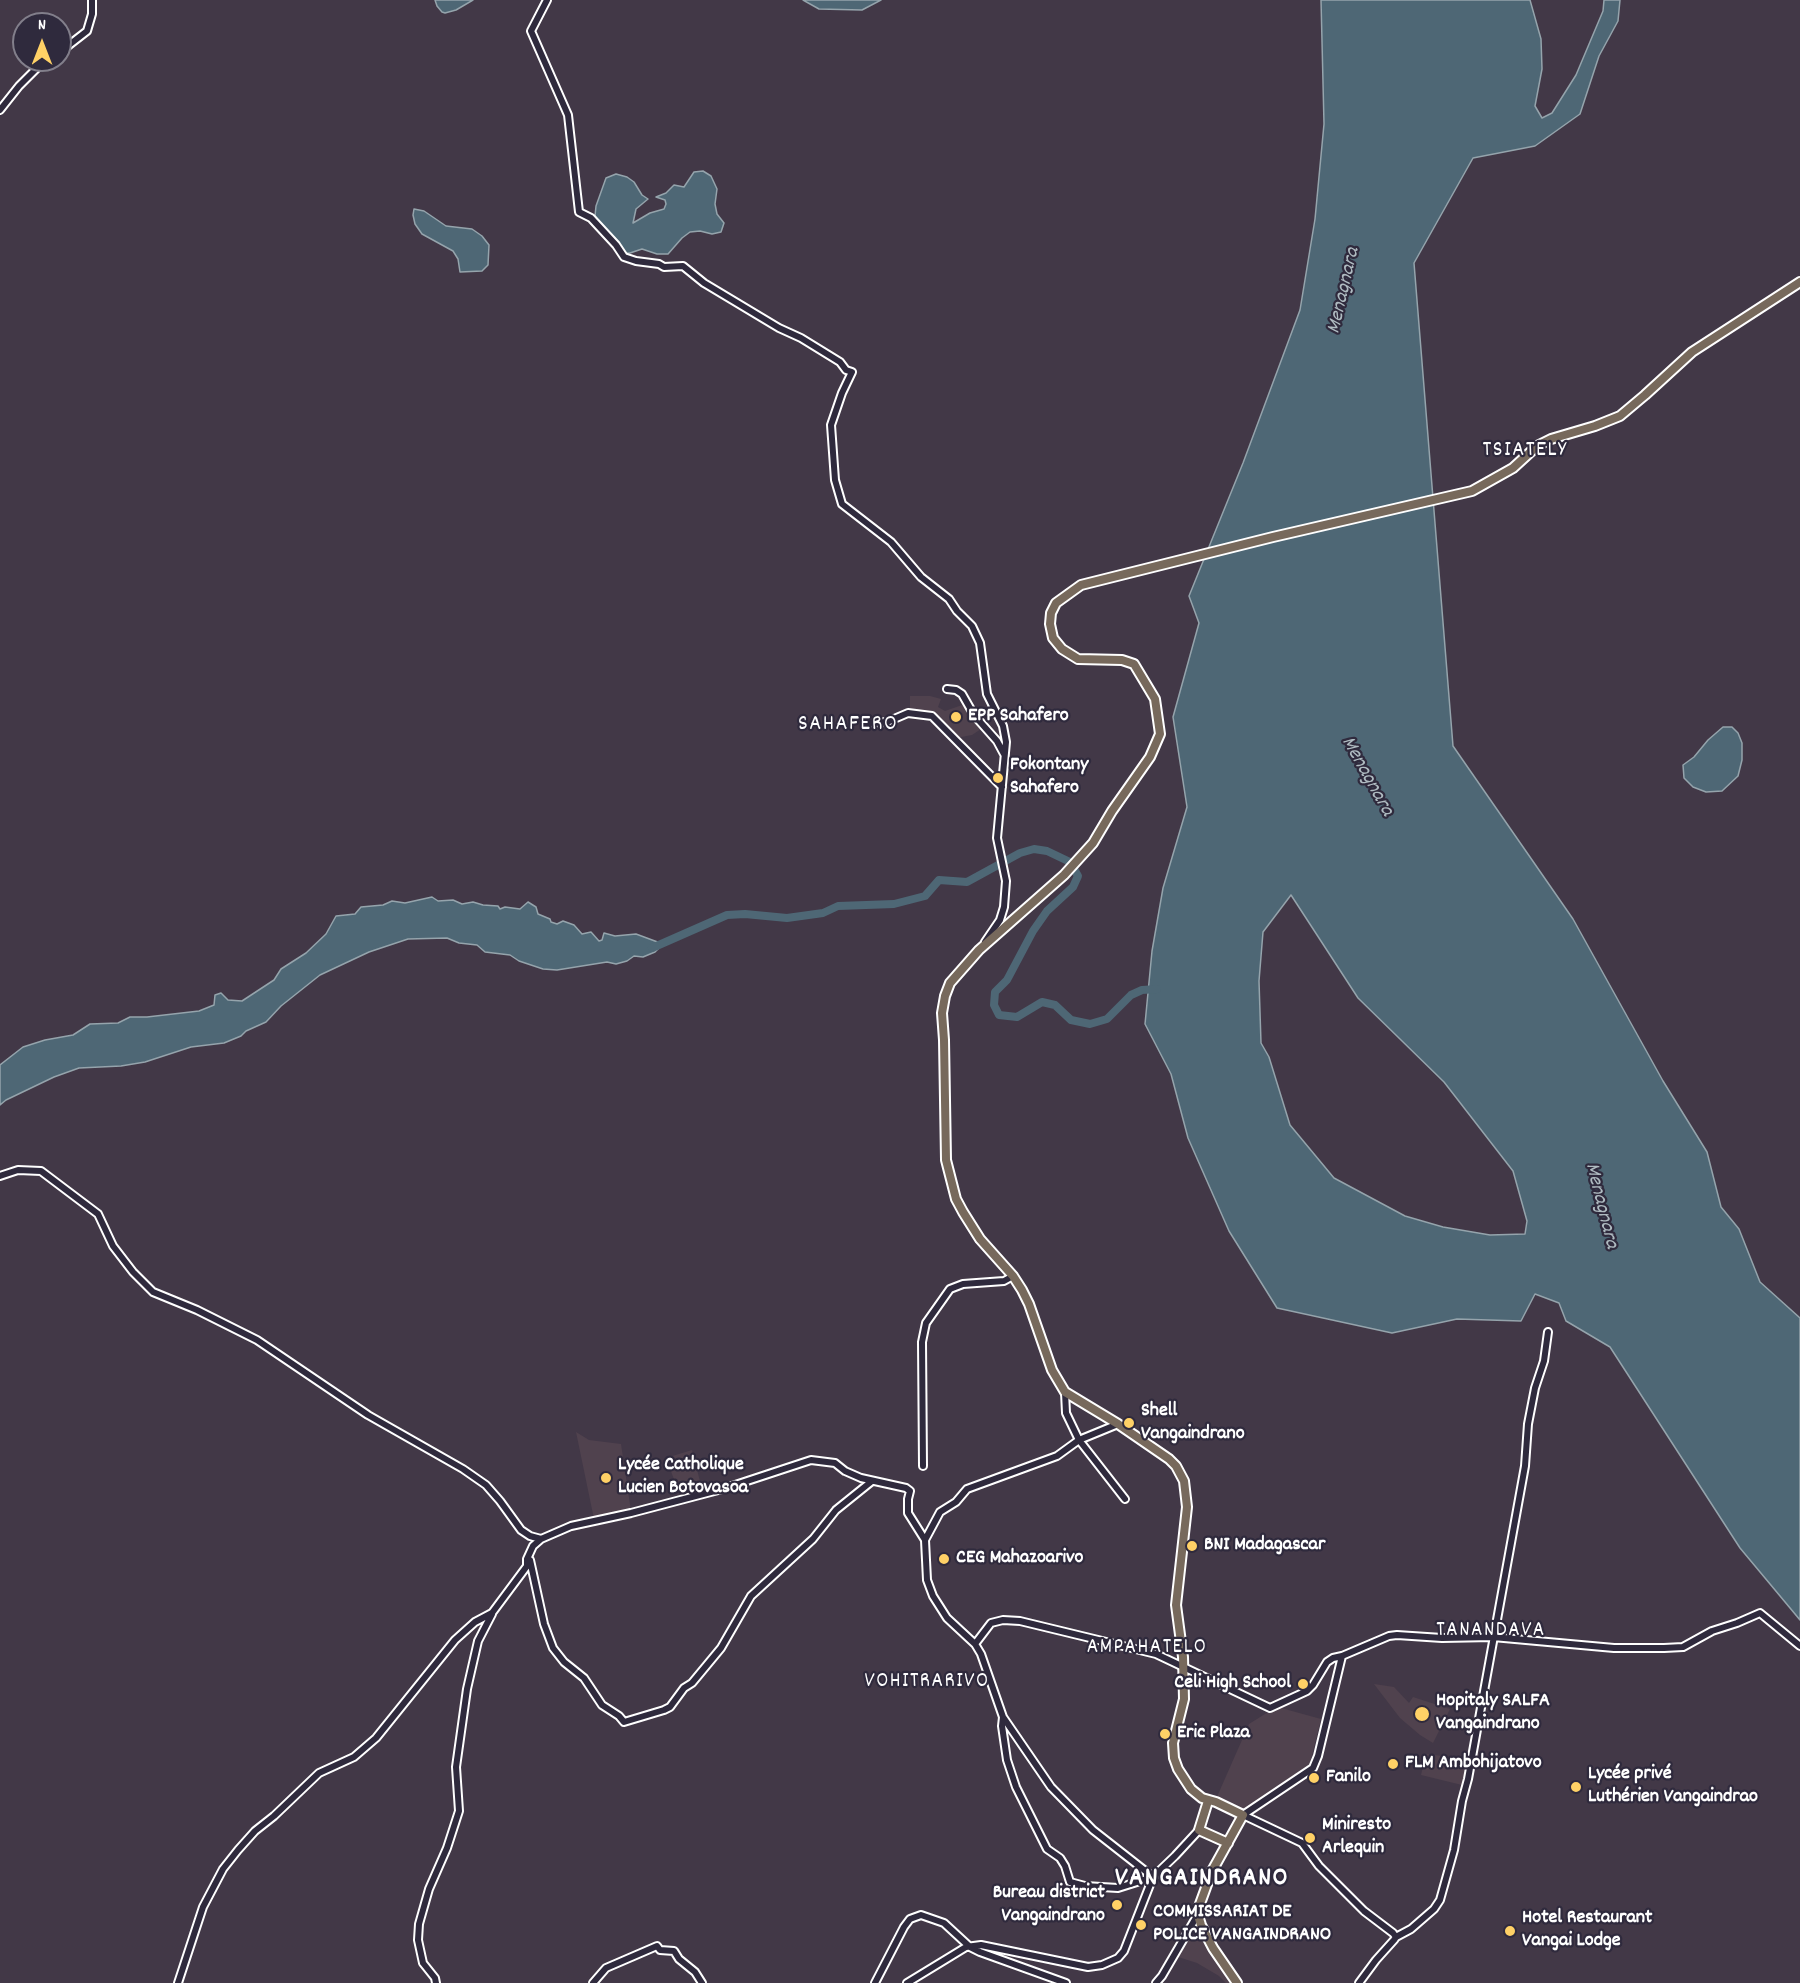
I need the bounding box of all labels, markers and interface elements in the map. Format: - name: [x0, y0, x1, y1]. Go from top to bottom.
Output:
- north arrow: [12, 12, 72, 72]
- text: N: [38, 14, 46, 37]
- water label: Menagnara: [1323, 246, 1367, 336]
- district label: TSIATELY: [1482, 439, 1568, 465]
- place label: EPP Sahafero: [968, 705, 1069, 729]
- marker: EPP Sahafero: [949, 710, 963, 724]
- district label: SAHAFERO: [798, 713, 898, 739]
- water label: Menagnara: [1334, 733, 1398, 821]
- place label: Fokontany Sahafero: [1010, 754, 1088, 801]
- marker: Fokontany Sahafero: [991, 771, 1005, 785]
- water label: Menagnara: [1577, 1161, 1623, 1251]
- place label: Shell Vangaindrano: [1141, 1400, 1245, 1447]
- marker: Shell Vangaindrano: [1122, 1416, 1136, 1430]
- place label: Lycée Catholique Lucien Botovasoa: [618, 1454, 748, 1501]
- marker: Lycée Catholique Lucien Botovasoa: [599, 1471, 613, 1485]
- place label: BNI Madagascar: [1204, 1534, 1325, 1558]
- marker: BNI Madagascar: [1185, 1539, 1199, 1553]
- place label: CEG Mahazoarivo: [956, 1547, 1083, 1571]
- marker: CEG Mahazoarivo: [937, 1552, 951, 1566]
- district label: TANANDAVA: [1436, 1619, 1546, 1645]
- district label: AMPAHATELO: [1087, 1636, 1207, 1662]
- district label: VOHITRARIVO: [865, 1670, 989, 1696]
- place label: Celi High School: [1174, 1672, 1291, 1696]
- marker: Celi High School: [1296, 1677, 1310, 1691]
- place label: Hopitaly SALFA Vangaindrano: [1436, 1690, 1550, 1737]
- marker: Hopitaly SALFA Vangaindrano: [1413, 1705, 1431, 1723]
- place label: Eric Plaza: [1177, 1722, 1250, 1746]
- marker: Eric Plaza: [1158, 1727, 1172, 1741]
- place label: FLM Ambohijatovo: [1405, 1752, 1542, 1776]
- marker: FLM Ambohijatovo: [1386, 1757, 1400, 1771]
- place label: Lycée privé Luthérien Vangaindrao: [1588, 1763, 1758, 1810]
- place label: Fanilo: [1326, 1766, 1371, 1790]
- marker: Fanilo: [1307, 1771, 1321, 1785]
- marker: Lycée privé Luthérien Vangaindrao: [1569, 1780, 1583, 1794]
- place label: Miniresto Arlequin: [1322, 1814, 1391, 1861]
- marker: Miniresto Arlequin: [1303, 1831, 1317, 1845]
- district label: VANGAINDRANO: [1115, 1864, 1289, 1896]
- place label: Bureau district Vangaindrano: [993, 1882, 1105, 1929]
- marker: Bureau district Vangaindrano: [1110, 1898, 1124, 1912]
- place label: COMMISSARIAT DE POLICE VANGAINDRANO: [1153, 1901, 1331, 1948]
- place label: Hotel Restaurant Vangai Lodge: [1522, 1907, 1652, 1954]
- marker: COMMISSARIAT DE POLICE VANGAINDRANO: [1134, 1918, 1148, 1932]
- marker: Hotel Restaurant Vangai Lodge: [1503, 1924, 1517, 1938]

